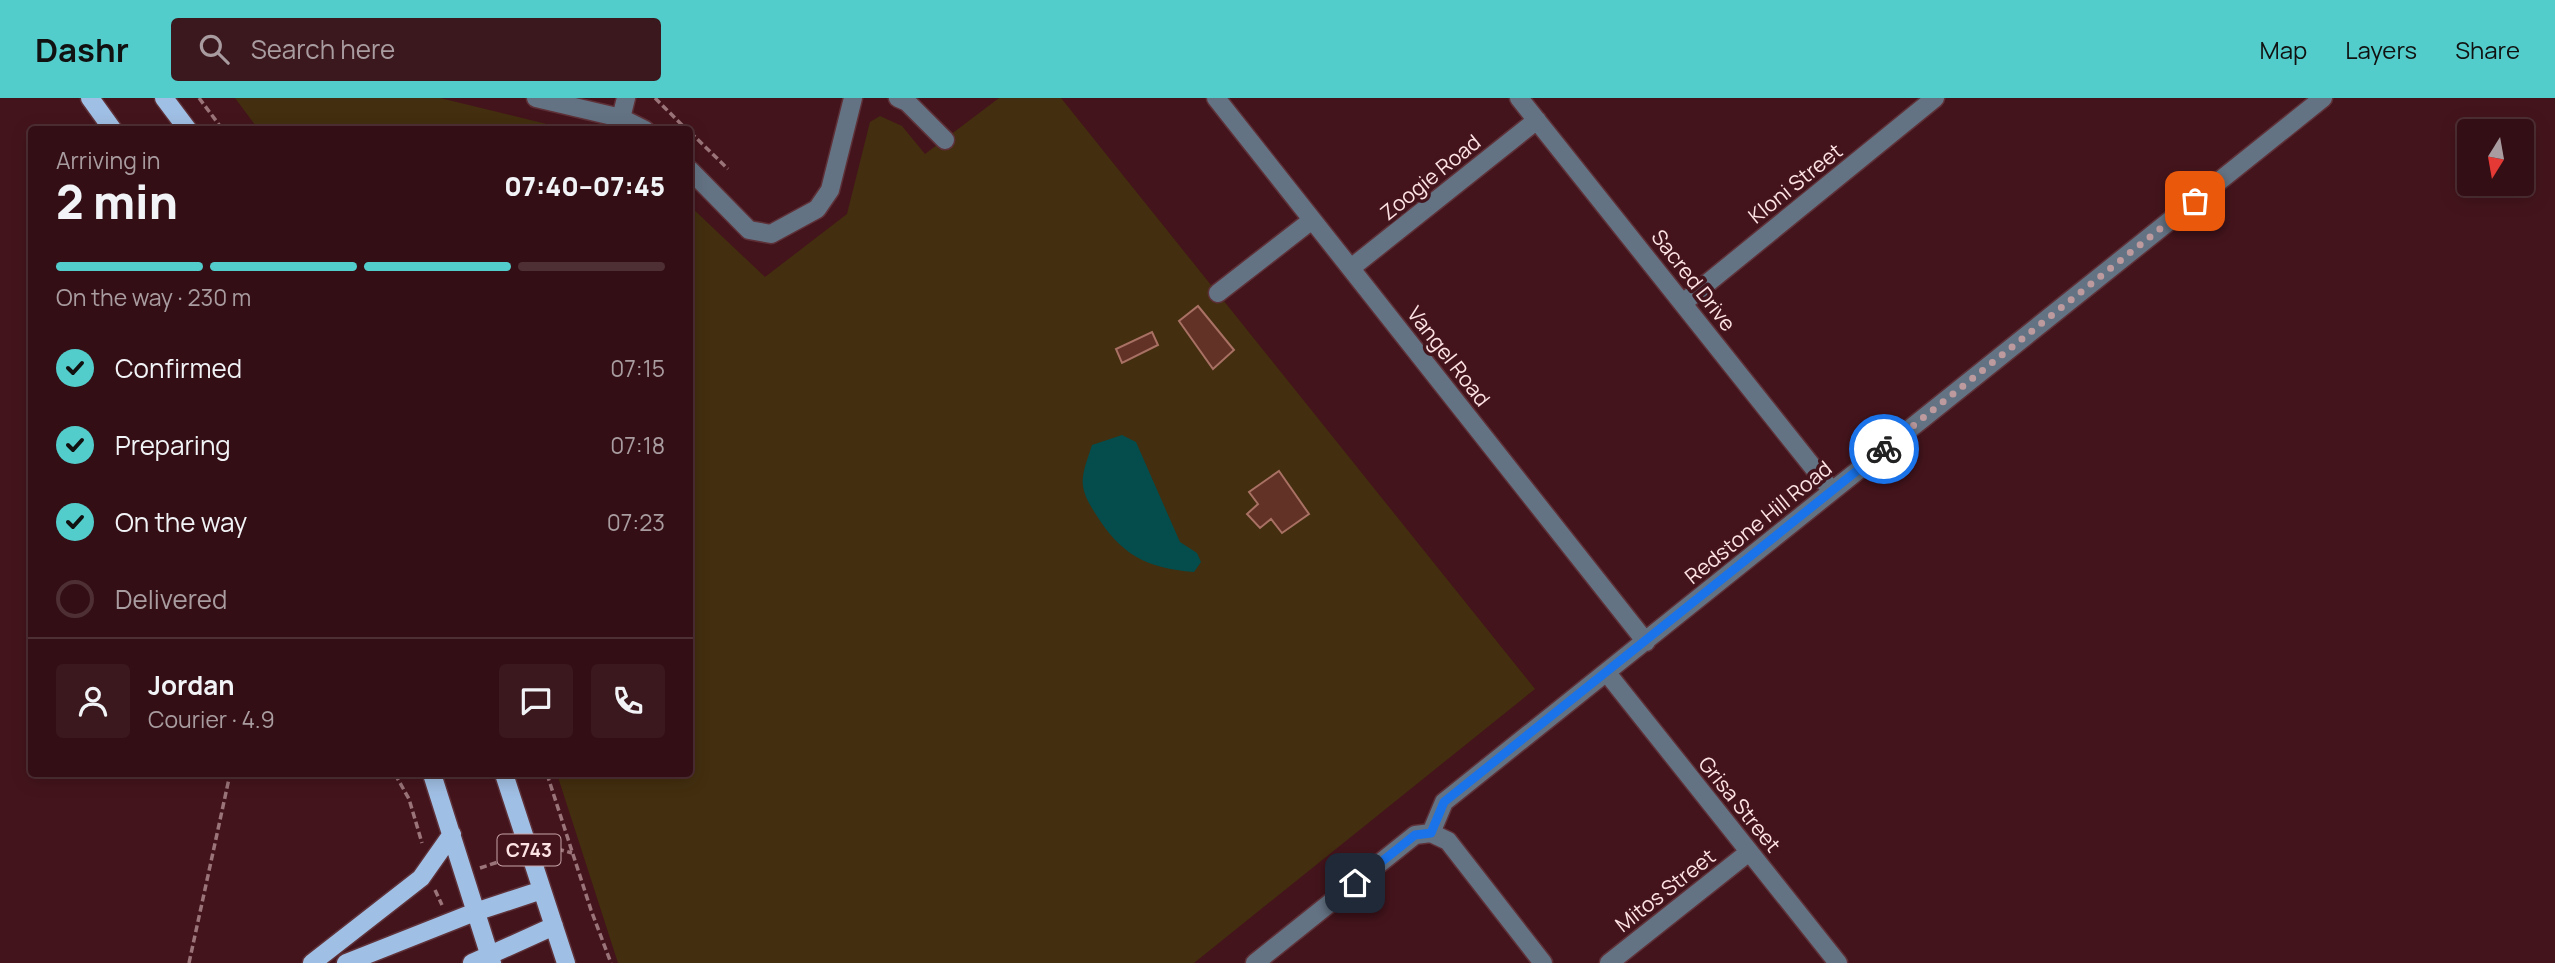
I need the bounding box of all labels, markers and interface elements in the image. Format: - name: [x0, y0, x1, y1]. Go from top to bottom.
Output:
- search box: [171, 18, 661, 81]
- text: Dashr: [35, 27, 129, 72]
- icon: search: [195, 30, 233, 68]
- text: Search here: [251, 31, 395, 67]
- text: Map: [2260, 33, 2307, 66]
- text: Layers: [2345, 33, 2417, 66]
- text: Share: [2455, 33, 2520, 66]
- north arrow: [2457, 119, 2534, 196]
- map controls: [2457, 119, 2534, 196]
- street label: Zoogie Road: [1374, 128, 1486, 226]
- street label: Kloni Street: [1742, 137, 1848, 229]
- text: Arriving in: [56, 144, 161, 176]
- text: 07:40–07:45: [504, 168, 665, 204]
- text: 2 min: [56, 170, 178, 233]
- pin: [2165, 171, 2225, 231]
- icon: bag: [2176, 182, 2214, 220]
- street label: Sacred Drive: [1646, 223, 1742, 337]
- text: On the way · 230 m: [56, 281, 251, 313]
- street label: Vangel Road: [1401, 300, 1497, 412]
- icon: check: [56, 349, 94, 387]
- text: Confirmed: [115, 350, 242, 386]
- text: 07:15: [610, 352, 665, 384]
- courier: [1849, 414, 1919, 484]
- icon: check: [56, 426, 94, 464]
- text: Preparing: [115, 427, 231, 463]
- text: 07:18: [610, 429, 665, 461]
- icon: bike: [1865, 430, 1903, 468]
- street label: Redstone Hill Road: [1679, 454, 1837, 590]
- icon: check: [56, 503, 94, 541]
- text: On the way: [115, 504, 247, 540]
- text: 07:23: [607, 506, 665, 538]
- text: Delivered: [115, 581, 227, 617]
- button: person: [56, 664, 130, 738]
- button: chat: [499, 664, 573, 738]
- button: phone: [591, 664, 665, 738]
- text: Jordan: [148, 667, 234, 703]
- text: Courier · 4.9: [148, 703, 275, 735]
- street label: Grisa Street: [1693, 750, 1787, 858]
- road number: C743: [498, 834, 560, 866]
- street label: Mitos Street: [1609, 842, 1721, 938]
- pin: [1325, 853, 1385, 913]
- icon: home: [1336, 864, 1374, 902]

